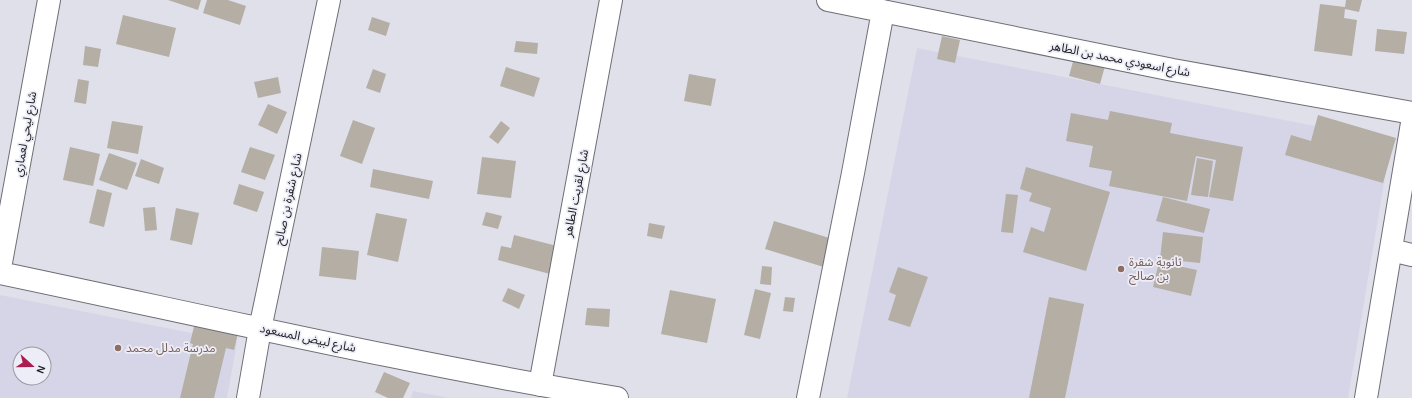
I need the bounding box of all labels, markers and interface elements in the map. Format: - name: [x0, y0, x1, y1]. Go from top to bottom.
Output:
- street label: شارع اسعودي محمد بن الطاهر: [1047, 38, 1191, 82]
- street label: شارع ليحي لعماري: [11, 90, 42, 178]
- street label: شارع لقريت الطاهر: [560, 148, 593, 239]
- street label: شارع شقرة بن صالح: [271, 152, 307, 247]
- place label: ثانوية شقرة بن صالح: [1129, 255, 1182, 285]
- marker: ثانوية شقرة بن صالح: [1116, 264, 1126, 274]
- street label: شارع لبيض المسعود: [258, 321, 357, 357]
- place label: مدرسة مدلل محمد: [126, 341, 216, 355]
- marker: مدرسة مدلل محمد: [113, 343, 123, 353]
- north arrow: [12, 346, 52, 386]
- text: N: [33, 363, 48, 375]

